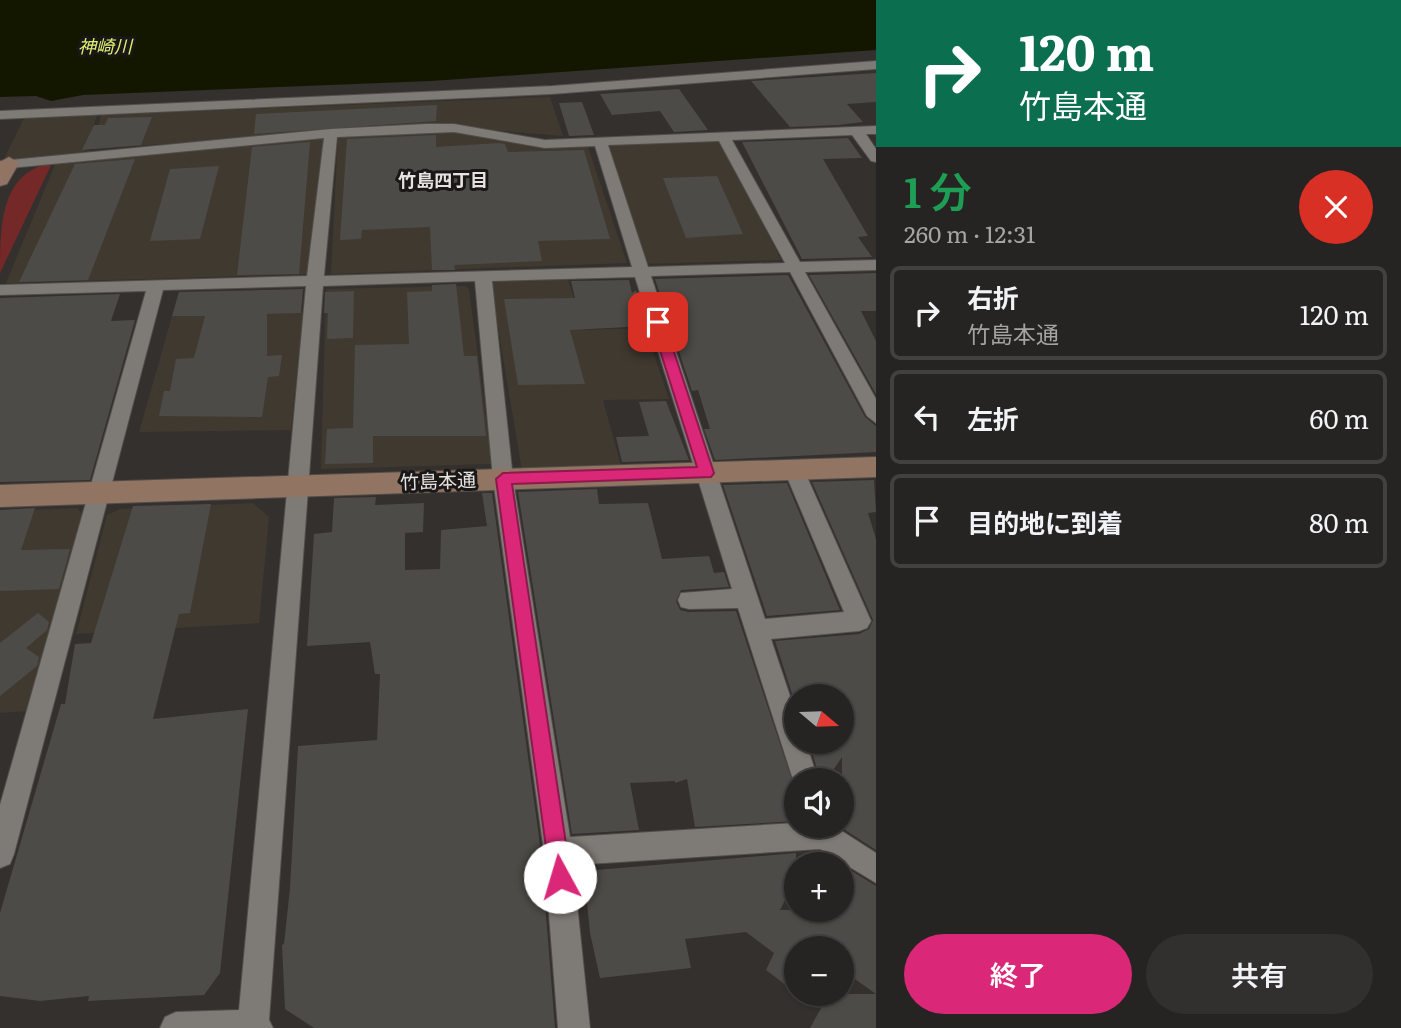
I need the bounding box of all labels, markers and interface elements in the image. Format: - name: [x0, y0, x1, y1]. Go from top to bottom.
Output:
- text: 120 m: [1019, 13, 1154, 86]
- icon: right: [904, 28, 995, 119]
- water label: 神崎川: [78, 32, 134, 59]
- text: 竹島本通: [1019, 80, 1147, 128]
- text: 1 分: [904, 159, 972, 221]
- district label: 竹島四丁目: [398, 166, 488, 193]
- button: close: [1299, 170, 1373, 244]
- text: 260 m · 12:31: [904, 216, 1035, 250]
- text: 右折: [967, 277, 1019, 316]
- pin: [628, 292, 688, 352]
- icon: right: [908, 294, 946, 332]
- text: 120 m: [1300, 294, 1369, 333]
- icon: arrive: [639, 303, 677, 341]
- text: 竹島本通: [967, 316, 1059, 350]
- icon: left: [908, 398, 946, 436]
- text: 左折: [967, 398, 1019, 437]
- text: 60 m: [1310, 398, 1369, 437]
- street label: 竹島本通: [399, 465, 476, 495]
- icon: arrive: [908, 502, 946, 540]
- text: 目的地に到着: [967, 502, 1123, 541]
- text: 80 m: [1309, 502, 1369, 541]
- north arrow: [784, 684, 854, 754]
- map controls: [784, 684, 854, 1006]
- button: sound: [784, 768, 854, 838]
- position arrow: [523, 840, 597, 914]
- button: +: [784, 852, 854, 922]
- button: 終了: [904, 934, 1132, 1014]
- button: 共有: [1146, 934, 1373, 1014]
- button: −: [784, 936, 854, 1006]

